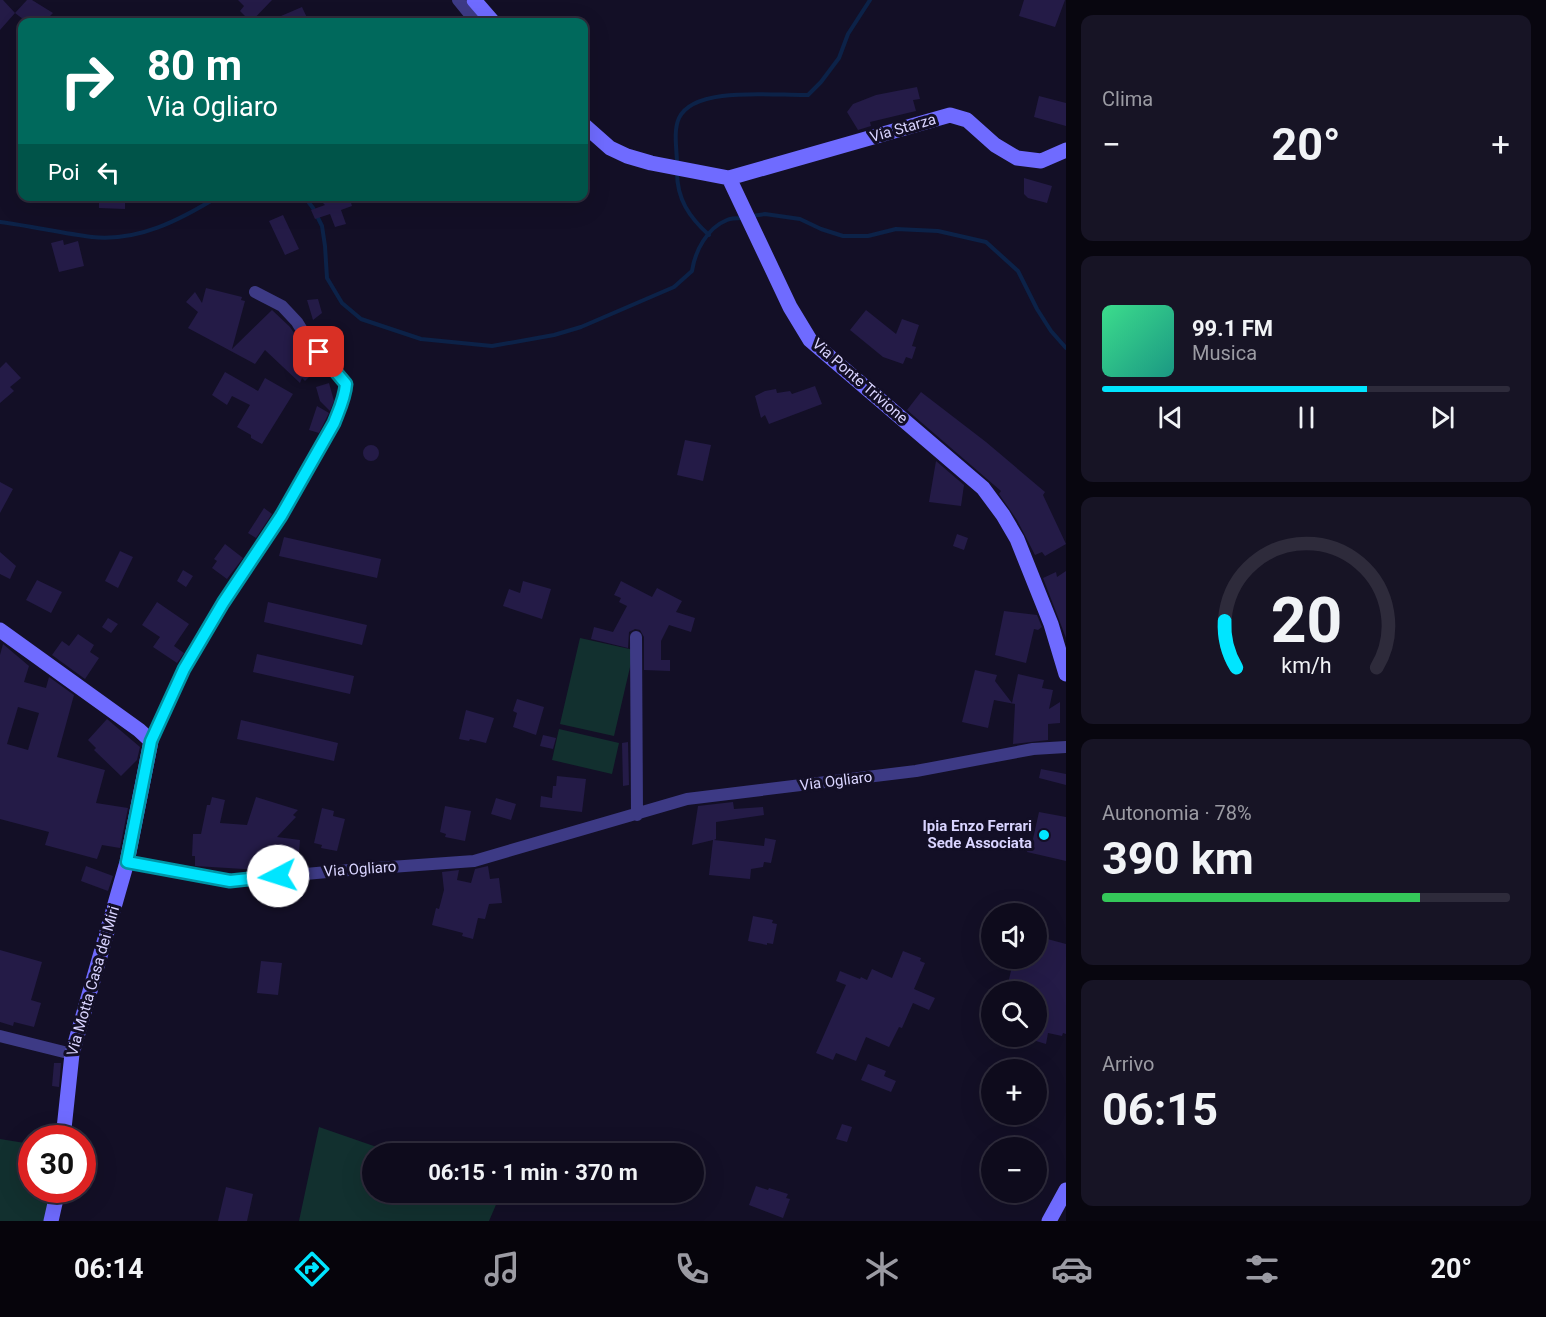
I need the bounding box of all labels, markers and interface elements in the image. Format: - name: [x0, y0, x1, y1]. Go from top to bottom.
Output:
- text: 80 m: [147, 41, 242, 90]
- icon: right: [48, 42, 126, 120]
- text: Clima: [1102, 87, 1153, 111]
- text: Via Ogliaro: [147, 91, 278, 123]
- street label: Via Starza: [868, 110, 938, 146]
- text: 20°: [1271, 118, 1341, 171]
- text: −: [1102, 125, 1121, 164]
- text: +: [1491, 125, 1510, 164]
- icon: left: [92, 156, 125, 189]
- text: Poi: [48, 160, 80, 185]
- text: 99.1 FM: [1192, 316, 1273, 341]
- pin: [293, 326, 344, 377]
- icon: arrive: [302, 335, 335, 368]
- street label: Via Ponte Trivione: [809, 335, 911, 427]
- text: Musica: [1192, 341, 1257, 365]
- icon: previous: [1154, 401, 1187, 434]
- icon: pause: [1290, 401, 1323, 434]
- icon: next: [1426, 401, 1459, 434]
- text: 20: [1270, 584, 1342, 657]
- text: km/h: [1281, 653, 1331, 678]
- street label: Via Ogliaro: [799, 768, 873, 794]
- text: Autonomia · 78%: [1102, 801, 1252, 825]
- place label: Ipia Enzo Ferrari Sede Associata: [922, 817, 1032, 852]
- marker: Ipia Enzo Ferrari Sede Associata: [1037, 828, 1051, 842]
- text: 390 km: [1102, 832, 1254, 885]
- position arrow: [246, 844, 310, 908]
- street label: Via Ogliaro: [323, 857, 397, 881]
- map controls: [981, 903, 1047, 1203]
- button: sound: [981, 903, 1047, 969]
- street label: Via Motta Casa dei Miri: [63, 904, 123, 1058]
- button: search: [981, 981, 1047, 1047]
- text: Arrivo: [1102, 1052, 1154, 1076]
- button: +: [981, 1059, 1047, 1125]
- text: 06:15: [1102, 1083, 1218, 1136]
- speed limit sign: 30: [18, 1125, 96, 1203]
- button: −: [981, 1137, 1047, 1203]
- text: 06:15 · 1 min · 370 m: [428, 1160, 638, 1185]
- icon: directions: [291, 1248, 333, 1290]
- icon: music: [481, 1248, 523, 1290]
- icon: phone: [671, 1248, 713, 1290]
- icon: climate: [861, 1248, 903, 1290]
- icon: car: [1051, 1248, 1093, 1290]
- icon: filters: [1241, 1248, 1283, 1290]
- text: 06:14: [74, 1253, 144, 1285]
- text: 20°: [1431, 1253, 1472, 1285]

